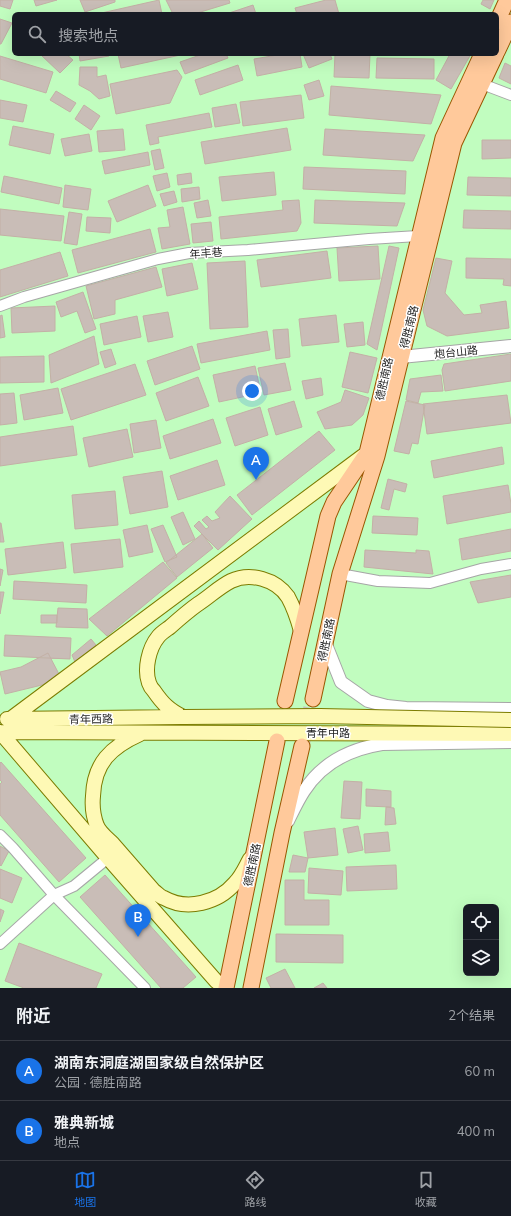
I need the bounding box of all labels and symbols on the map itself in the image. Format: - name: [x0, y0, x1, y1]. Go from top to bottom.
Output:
- street label: 年丰巷: [189, 245, 223, 261]
- street label: 得胜南路: [397, 304, 421, 350]
- street label: 炮台山路: [433, 343, 479, 361]
- street label: 德胜南路: [372, 356, 396, 402]
- your location: [242, 381, 262, 401]
- pin: A: [243, 447, 269, 480]
- street label: 得胜南路: [315, 617, 337, 663]
- street label: 青年西路: [69, 712, 113, 726]
- street label: 青年中路: [306, 726, 350, 740]
- street label: 德胜南路: [241, 842, 263, 888]
- pin: B: [125, 904, 151, 937]

